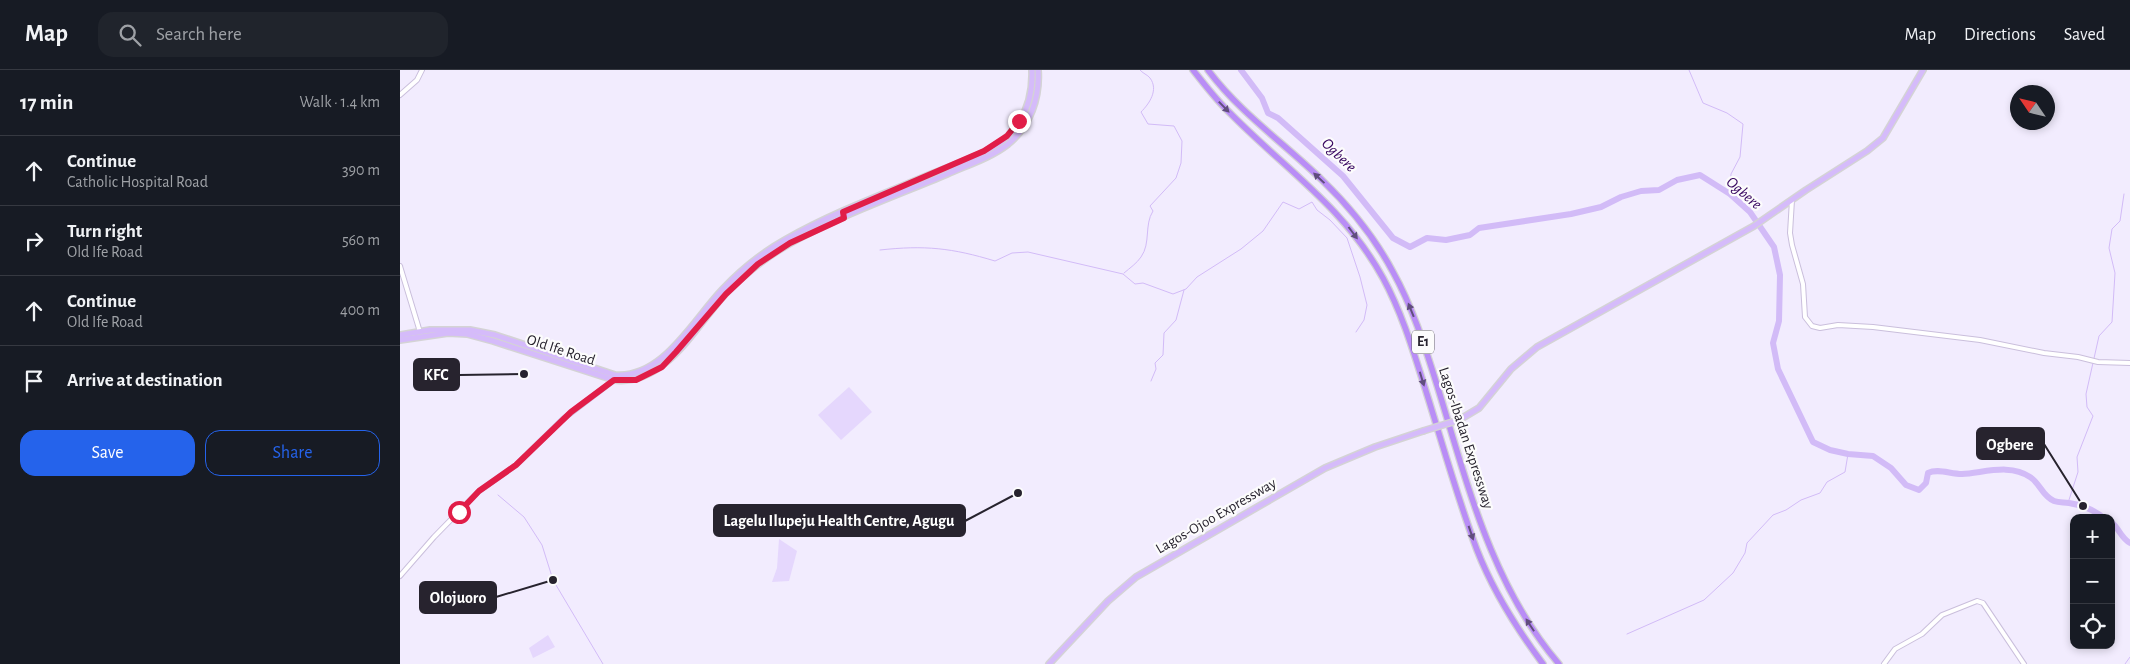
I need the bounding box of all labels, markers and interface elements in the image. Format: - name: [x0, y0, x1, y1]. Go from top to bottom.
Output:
- search box: [98, 12, 448, 57]
- icon: search: [116, 21, 144, 49]
- text: Map: [25, 22, 68, 46]
- text: Search here: [156, 25, 242, 44]
- text: Map: [1905, 26, 1936, 44]
- text: Directions: [1964, 26, 2036, 44]
- text: Saved: [2064, 26, 2105, 44]
- north arrow: [2010, 85, 2055, 130]
- text: 17 min: [20, 92, 73, 113]
- text: Walk · 1.4 km: [299, 94, 380, 110]
- one-way arrow: [1218, 101, 1230, 113]
- route end: [1008, 110, 1031, 133]
- water label: Ogbere: [1319, 135, 1359, 175]
- text: Continue: [67, 152, 136, 171]
- icon: ahead: [20, 157, 48, 185]
- text: 390 m: [342, 162, 380, 178]
- one-way arrow: [1313, 172, 1325, 184]
- water label: Ogbere: [1723, 173, 1765, 213]
- text: Catholic Hospital Road: [67, 174, 208, 190]
- text: Turn right: [67, 222, 142, 241]
- one-way arrow: [1348, 226, 1358, 240]
- icon: right: [20, 227, 48, 255]
- text: 560 m: [342, 232, 380, 248]
- text: Old Ife Road: [67, 244, 143, 260]
- text: Continue: [67, 292, 136, 311]
- icon: ahead: [20, 297, 48, 325]
- text: 400 m: [340, 302, 380, 318]
- one-way arrow: [1406, 303, 1414, 317]
- text: Old Ife Road: [67, 314, 143, 330]
- road number: E1: [1412, 330, 1434, 354]
- street label: Old Ife Road: [525, 332, 597, 368]
- callout: KFC: [414, 359, 459, 390]
- street label: Lagos-Ibadan Expressway: [1436, 365, 1496, 511]
- icon: arrive: [20, 367, 48, 395]
- text: KFC: [424, 367, 449, 383]
- text: Arrive at destination: [67, 371, 223, 390]
- one-way arrow: [1419, 371, 1426, 386]
- callout: Ogbere: [1977, 428, 2044, 459]
- button: Save: [20, 430, 195, 476]
- button: Share: [205, 430, 380, 476]
- text: Ogbere: [1986, 437, 2034, 453]
- street label: Lagos-Ojoo Expressway: [1153, 475, 1279, 557]
- route start: [448, 501, 471, 524]
- callout: Lagelu Ilupeju Health Centre, Agugu: [714, 505, 965, 536]
- text: Lagelu Ilupeju Health Centre, Agugu: [724, 513, 955, 530]
- map controls: [2070, 514, 2115, 649]
- button: +: [2070, 514, 2115, 559]
- one-way arrow: [1468, 526, 1476, 541]
- button: −: [2070, 559, 2115, 604]
- callout: Olojuoro: [420, 582, 496, 613]
- text: Olojuoro: [430, 590, 486, 607]
- button: locate: [2070, 604, 2115, 649]
- one-way arrow: [1525, 618, 1535, 631]

